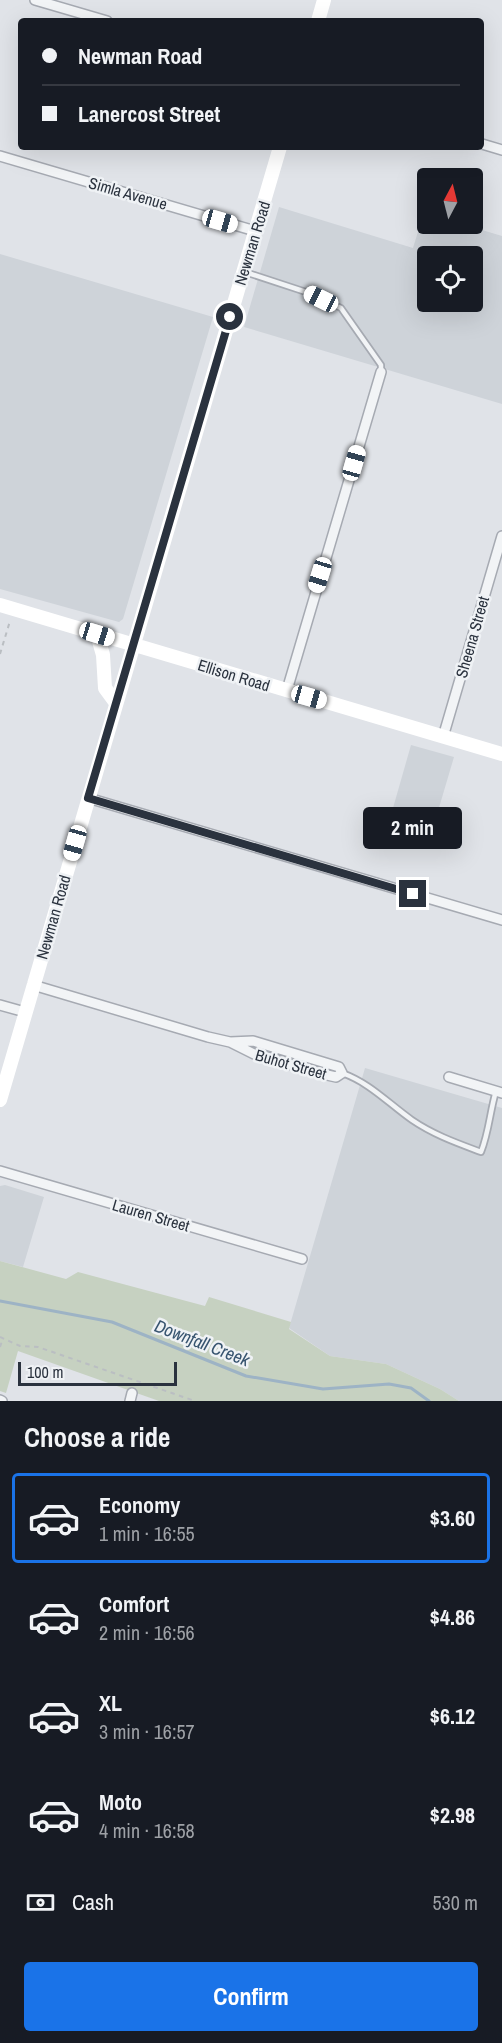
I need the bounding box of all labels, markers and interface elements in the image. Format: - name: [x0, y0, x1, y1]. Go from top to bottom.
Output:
- text: Newman Road: [78, 41, 202, 71]
- text: Lanercost Street: [78, 99, 220, 129]
- north arrow: [417, 168, 483, 234]
- map controls: [417, 168, 483, 312]
- street label: Simla Avenue: [86, 171, 170, 215]
- street label: Newman Road: [229, 198, 275, 288]
- car: [200, 207, 240, 235]
- button: locate: [417, 246, 483, 312]
- car: [301, 283, 341, 315]
- route start: [216, 303, 243, 330]
- car: [340, 443, 368, 483]
- car: [306, 555, 334, 595]
- street label: Sheena Street: [450, 593, 494, 680]
- car: [77, 620, 117, 648]
- street label: Ellison Road: [195, 654, 273, 696]
- car: [289, 683, 329, 711]
- callout: 2 min: [364, 807, 462, 849]
- text: 2 min: [391, 814, 434, 841]
- car: [61, 823, 89, 863]
- street label: Newman Road: [30, 872, 76, 962]
- route end: [399, 880, 426, 907]
- street label: Buhot Street: [253, 1043, 329, 1085]
- street label: Lauren Street: [110, 1193, 193, 1237]
- water label: Downfall Creek: [151, 1313, 254, 1372]
- scale bar: [18, 1359, 177, 1386]
- text: 100 m: [27, 1361, 63, 1383]
- text: Choose a ride: [24, 1419, 170, 1455]
- text: Economy: [99, 1490, 180, 1520]
- icon: car: [27, 1491, 81, 1545]
- text: $3.60: [430, 1503, 475, 1533]
- text: 1 min · 16:55: [99, 1520, 195, 1547]
- text: Comfort: [99, 1589, 169, 1619]
- icon: car: [27, 1590, 81, 1644]
- text: $4.86: [430, 1602, 475, 1632]
- text: 2 min · 16:56: [99, 1619, 195, 1646]
- text: XL: [99, 1688, 122, 1718]
- icon: car: [27, 1689, 81, 1743]
- text: $6.12: [430, 1701, 475, 1731]
- text: 3 min · 16:57: [99, 1718, 195, 1745]
- text: Moto: [99, 1787, 142, 1817]
- icon: car: [27, 1788, 81, 1842]
- text: $2.98: [430, 1800, 475, 1830]
- text: 4 min · 16:58: [99, 1817, 195, 1844]
- icon: cash: [24, 1886, 57, 1919]
- text: Cash: [72, 1887, 114, 1917]
- text: 530 m: [432, 1889, 478, 1916]
- button: Confirm: [24, 1962, 478, 2031]

